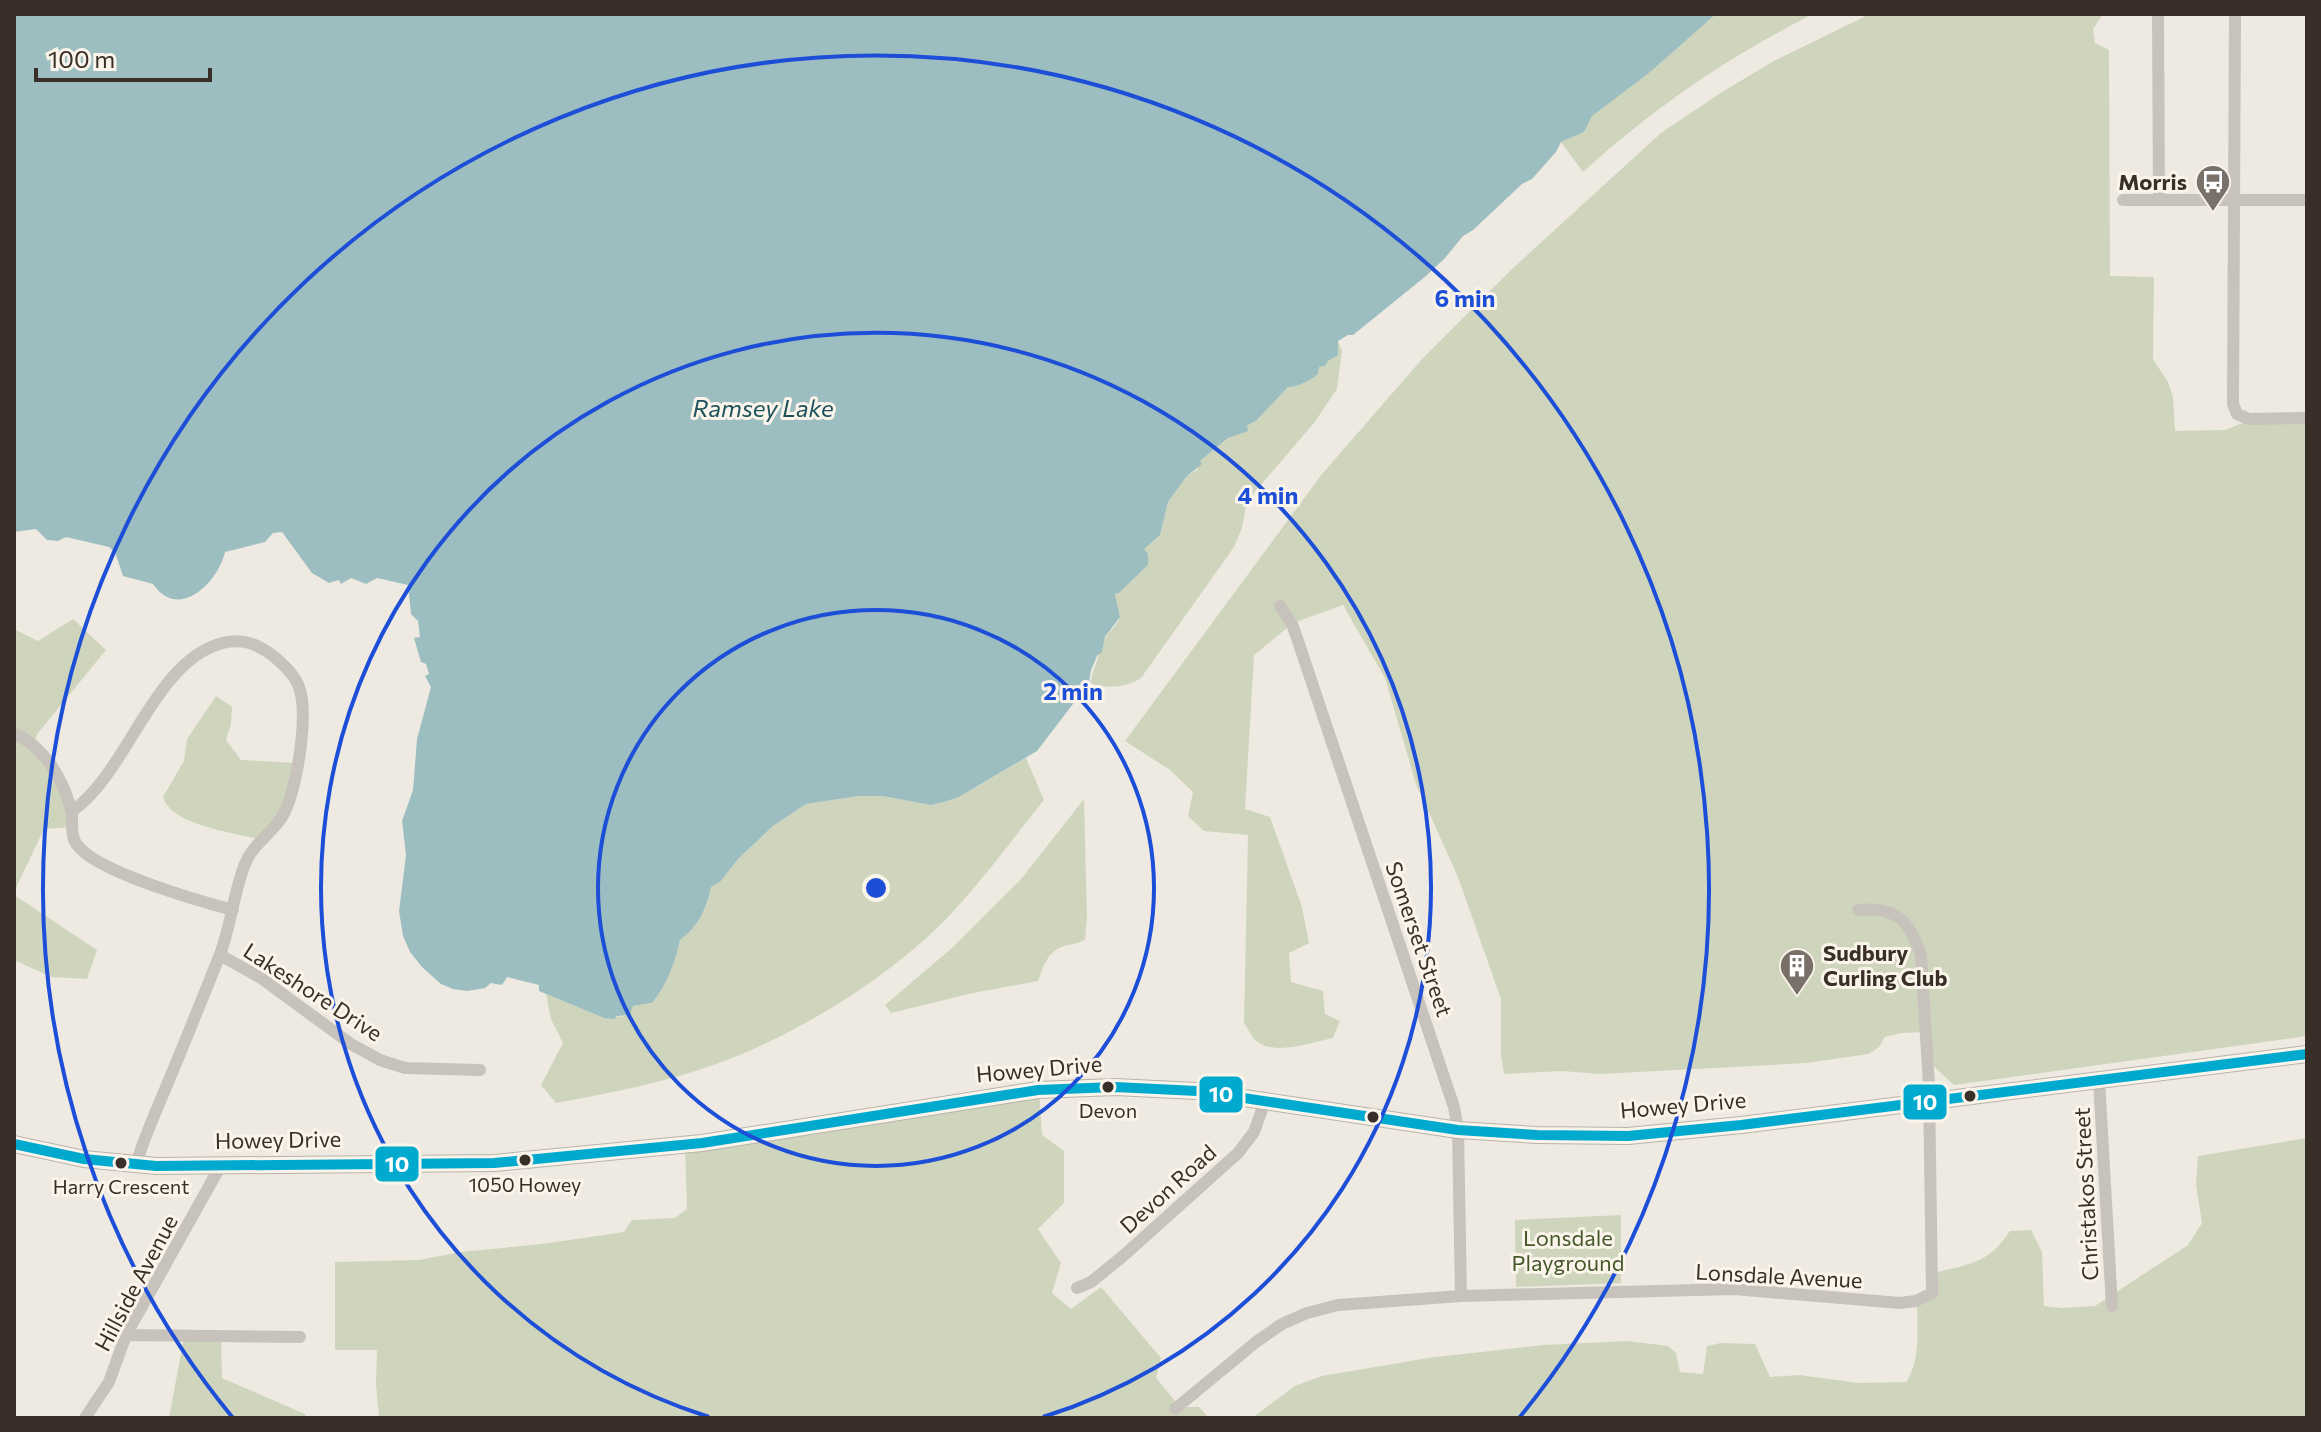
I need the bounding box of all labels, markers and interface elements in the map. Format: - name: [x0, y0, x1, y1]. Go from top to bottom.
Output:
- scale bar: [36, 32, 210, 82]
- text: 100 m: [48, 44, 115, 73]
- bus stop icon: Morris: [2194, 163, 2232, 213]
- place label: Morris: [2118, 168, 2187, 195]
- text: 6 min: [1435, 283, 1495, 312]
- water label: Ramsey Lake: [692, 393, 834, 422]
- text: 4 min: [1238, 480, 1298, 509]
- text: 2 min: [1043, 676, 1103, 705]
- street label: Somerset Street: [1380, 858, 1459, 1020]
- centre of rings: [862, 874, 890, 902]
- street label: Lakeshore Drive: [239, 937, 388, 1047]
- place label: Sudbury Curling Club: [1823, 939, 1947, 991]
- building icon: Sudbury Curling Club: [1778, 947, 1816, 997]
- street label: Howey Drive: [975, 1050, 1103, 1087]
- line badge: 10: [1198, 1075, 1244, 1114]
- marker: Devon: [1100, 1079, 1116, 1095]
- text: 10: [1209, 1080, 1233, 1107]
- line badge: 10: [1902, 1083, 1948, 1121]
- street label: Howey Drive: [1619, 1086, 1747, 1123]
- text: 10: [1913, 1088, 1937, 1115]
- unlabelled marker: [1962, 1088, 1978, 1104]
- place label: Devon: [1079, 1098, 1137, 1122]
- street label: Christakos Street: [2067, 1107, 2104, 1281]
- unlabelled marker: [1365, 1109, 1381, 1125]
- street label: Howey Drive: [214, 1125, 341, 1154]
- street label: Devon Road: [1114, 1139, 1221, 1239]
- line badge: 10: [374, 1145, 420, 1183]
- text: 10: [385, 1150, 409, 1177]
- marker: 1050 Howey: [517, 1152, 533, 1168]
- marker: Harry Crescent: [113, 1155, 129, 1171]
- place label: 1050 Howey: [469, 1172, 581, 1196]
- place label: Harry Crescent: [53, 1174, 189, 1198]
- street label: Hillside Avenue: [88, 1210, 183, 1356]
- park label: Lonsdale Playground: [1512, 1224, 1624, 1276]
- street label: Lonsdale Avenue: [1695, 1258, 1863, 1293]

